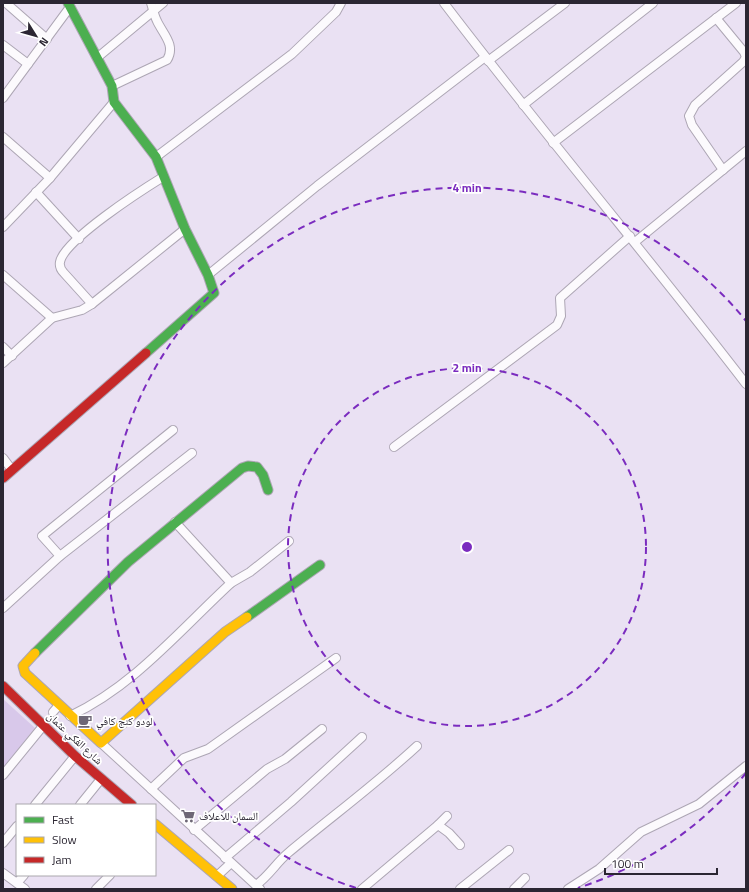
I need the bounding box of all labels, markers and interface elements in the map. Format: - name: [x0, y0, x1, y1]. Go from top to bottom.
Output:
- north arrow: [16, 16, 56, 56]
- text: N: [35, 34, 53, 50]
- text: 4 min: [452, 178, 482, 197]
- text: 2 min: [452, 358, 482, 377]
- centre of rings: [460, 540, 474, 554]
- street label: شارع الفكي عثمان: [43, 708, 106, 769]
- cafe icon: لودو كنج كافي: [77, 713, 93, 729]
- place label: لودو كنج كافي: [96, 713, 153, 730]
- legend: [16, 804, 156, 876]
- supermarket icon: السمان للاعلاف: [180, 808, 196, 824]
- place label: السمان للاعلاف: [199, 808, 258, 824]
- text: Fast: [52, 810, 75, 829]
- text: Slow: [52, 830, 77, 849]
- text: Jam: [52, 850, 72, 869]
- scale bar: [605, 850, 717, 876]
- text: 100 m: [611, 854, 644, 873]

